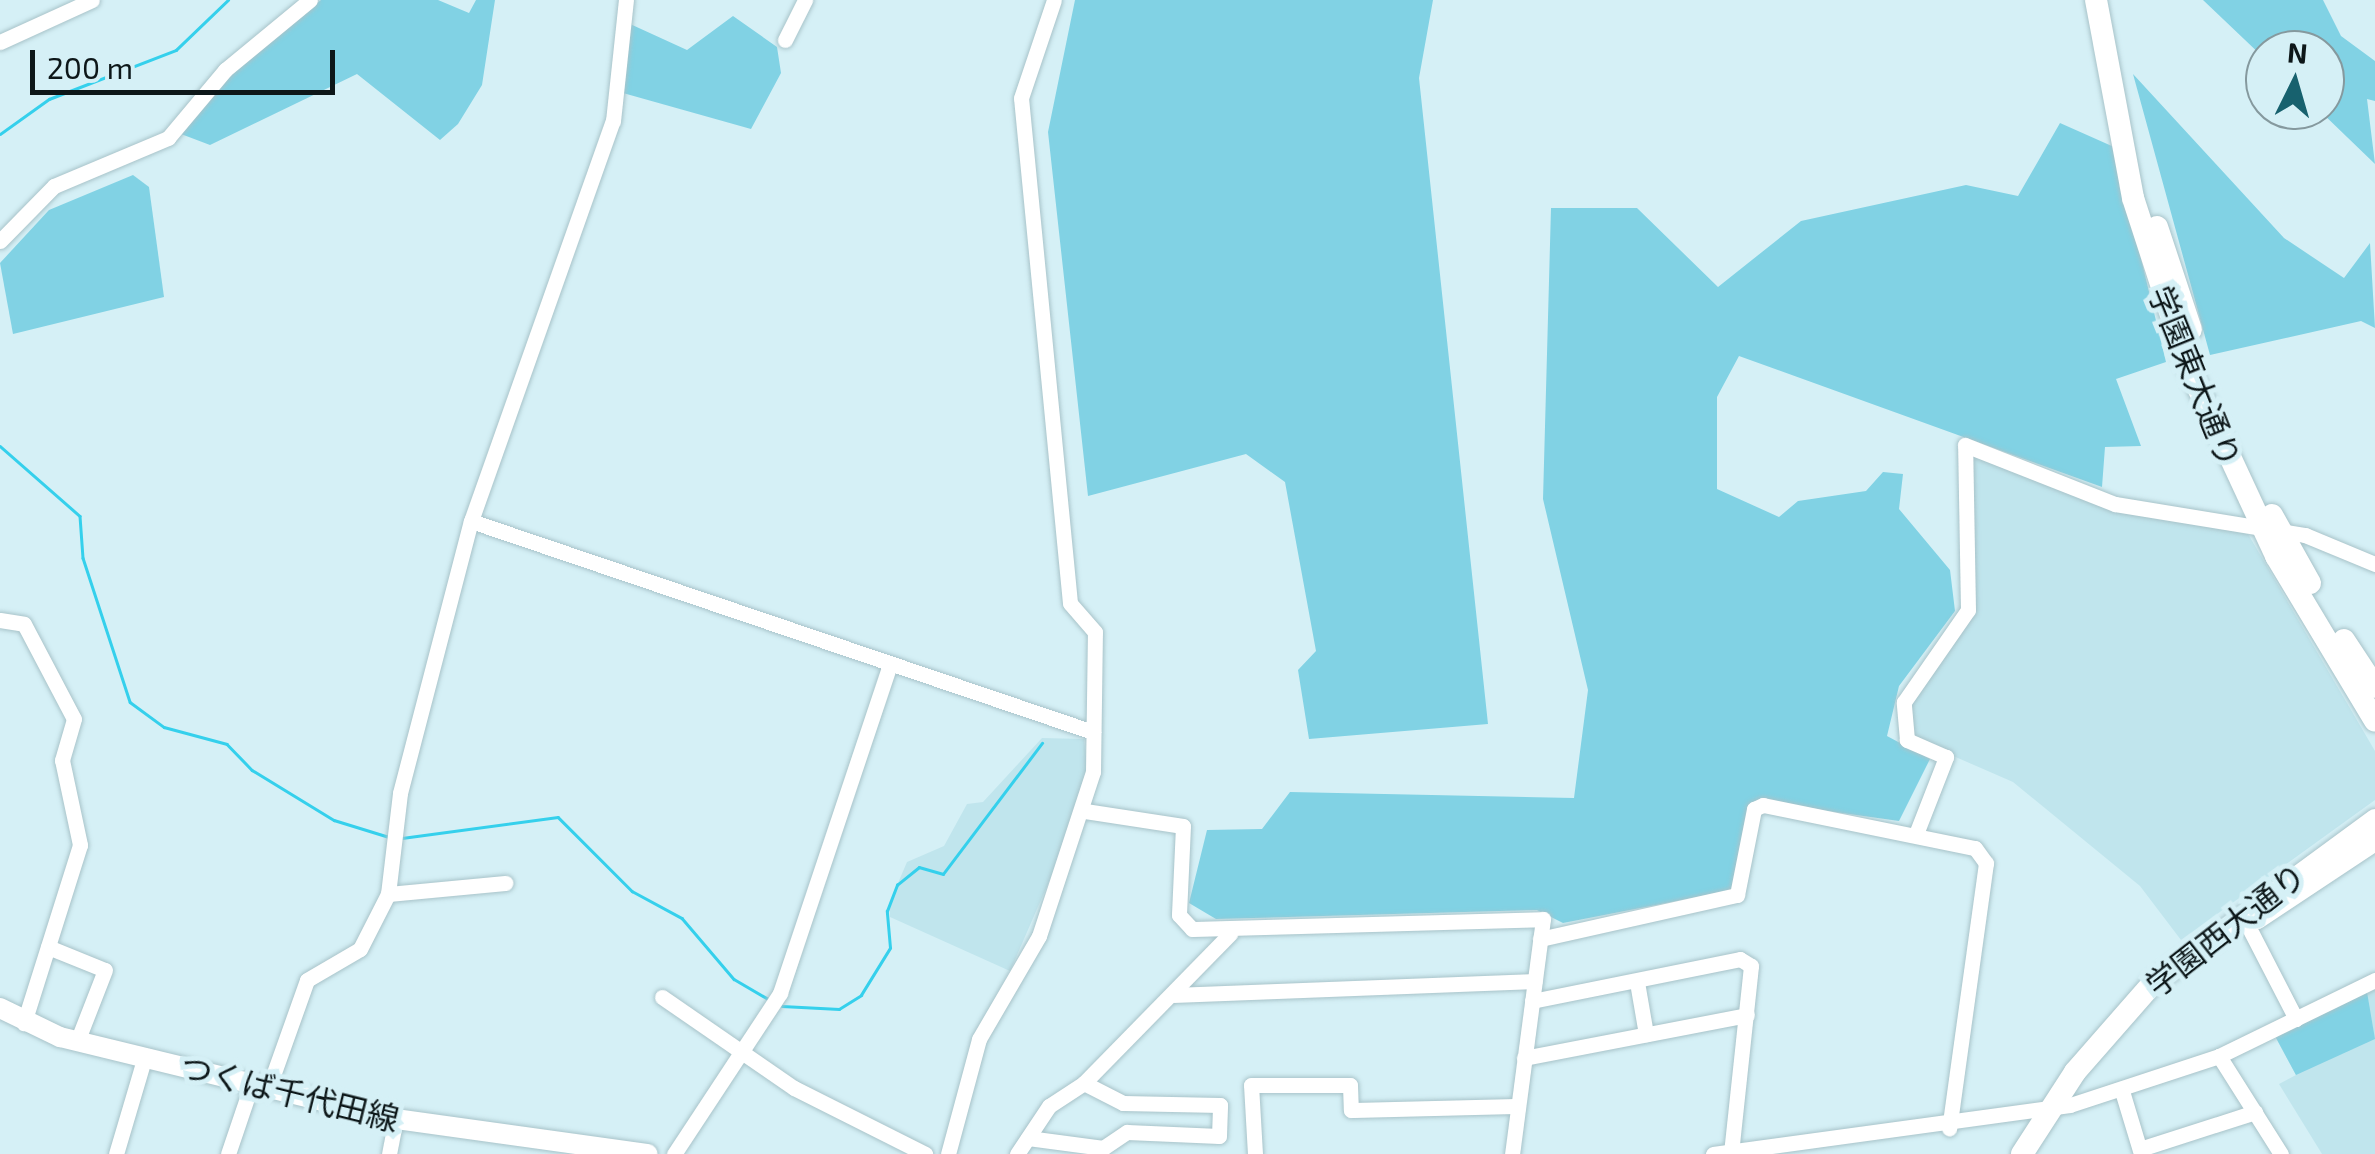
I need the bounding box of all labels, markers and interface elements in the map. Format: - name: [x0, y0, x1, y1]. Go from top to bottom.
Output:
- scale bar: [35, 30, 340, 92]
- north arrow: [2245, 30, 2345, 130]
- text: N: [2286, 34, 2309, 70]
- text: 200 m: [47, 49, 133, 85]
- street label: 学園東大通り: [2142, 280, 2250, 472]
- street label: 学園西大通り: [2138, 855, 2312, 1003]
- street label: つくば千代田線: [177, 1046, 403, 1138]

